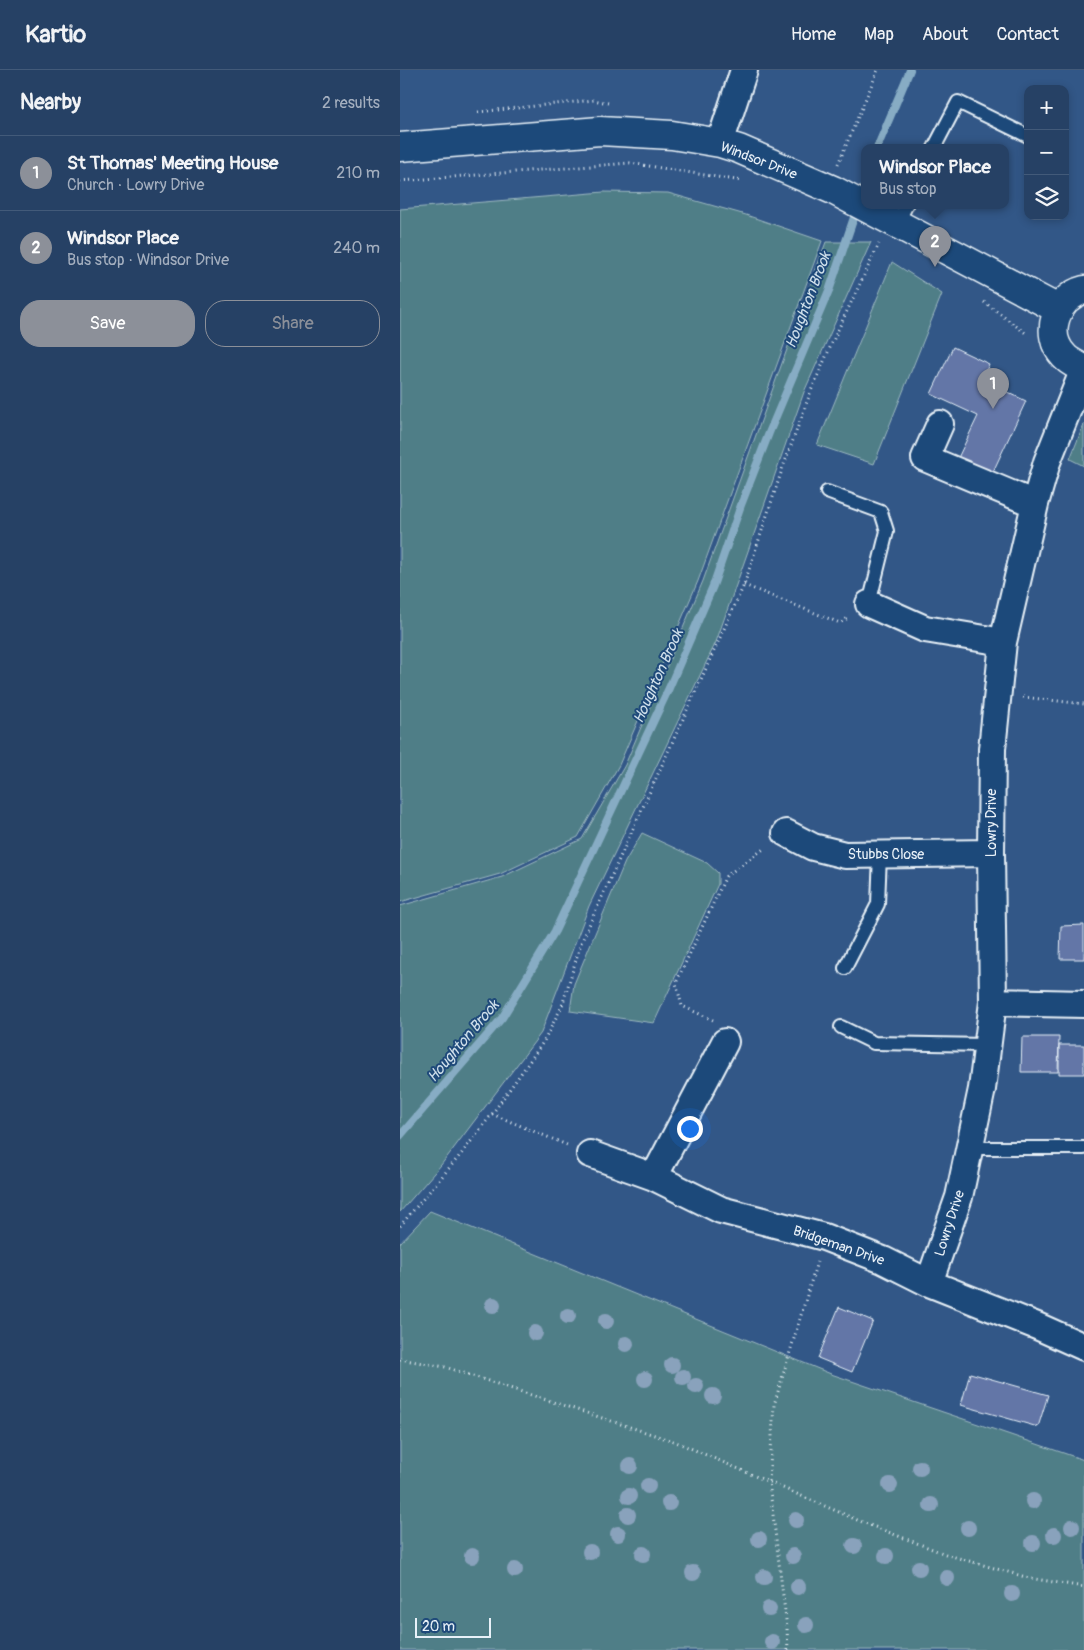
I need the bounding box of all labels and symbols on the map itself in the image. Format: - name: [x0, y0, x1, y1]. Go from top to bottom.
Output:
- street label: Windsor Drive: [718, 138, 800, 183]
- pin: 2: [919, 226, 951, 267]
- water label: Houghton Brook: [781, 248, 836, 351]
- pin: 1: [977, 368, 1009, 409]
- water label: Houghton Brook: [629, 624, 688, 726]
- street label: Lowry Drive: [983, 789, 1000, 857]
- street label: Stubbs Close: [848, 846, 924, 863]
- water label: Houghton Brook: [424, 995, 504, 1086]
- your location: [677, 1116, 703, 1142]
- street label: Lowry Drive: [931, 1188, 968, 1258]
- street label: Bridgeman Drive: [791, 1222, 887, 1269]
- scale bar: [415, 1615, 491, 1638]

